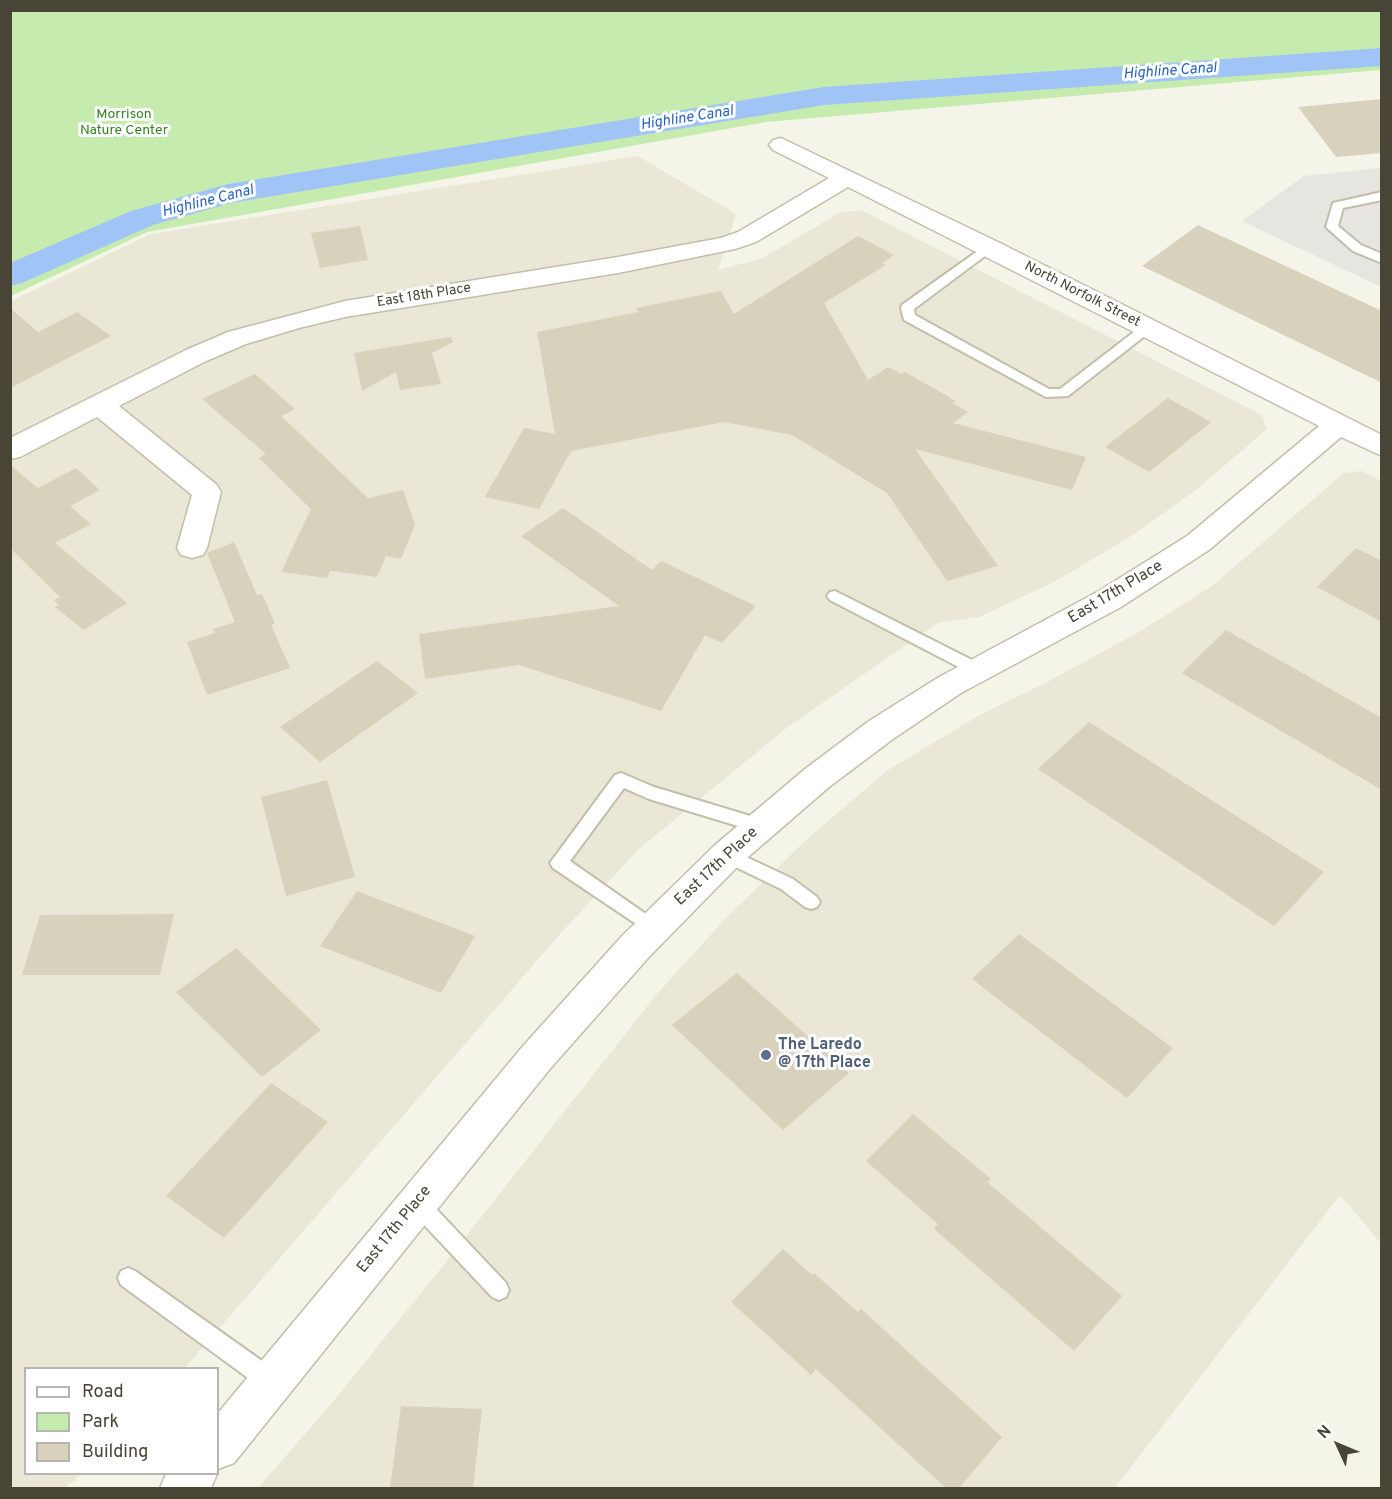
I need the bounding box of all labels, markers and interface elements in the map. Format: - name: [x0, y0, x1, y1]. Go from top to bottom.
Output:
- water label: Highline Canal: [1123, 60, 1217, 84]
- water label: Highline Canal: [639, 103, 735, 135]
- park label: Morrison Nature Center: [80, 107, 168, 140]
- water label: Highline Canal: [160, 182, 256, 222]
- street label: North Norfolk Street: [1021, 259, 1143, 331]
- street label: East 18th Place: [376, 280, 472, 312]
- street label: East 17th Place: [1065, 557, 1167, 629]
- street label: East 17th Place: [671, 823, 763, 911]
- place label: The Laredo @ 17th Place: [778, 1036, 871, 1074]
- marker: The Laredo @ 17th Place: [759, 1048, 773, 1062]
- street label: East 17th Place: [354, 1182, 436, 1278]
- legend: [24, 1367, 219, 1475]
- text: Road: [82, 1381, 124, 1404]
- text: Park: [82, 1411, 119, 1434]
- north arrow: [1308, 1415, 1368, 1475]
- text: N: [1314, 1421, 1336, 1444]
- text: Building: [82, 1441, 148, 1464]

